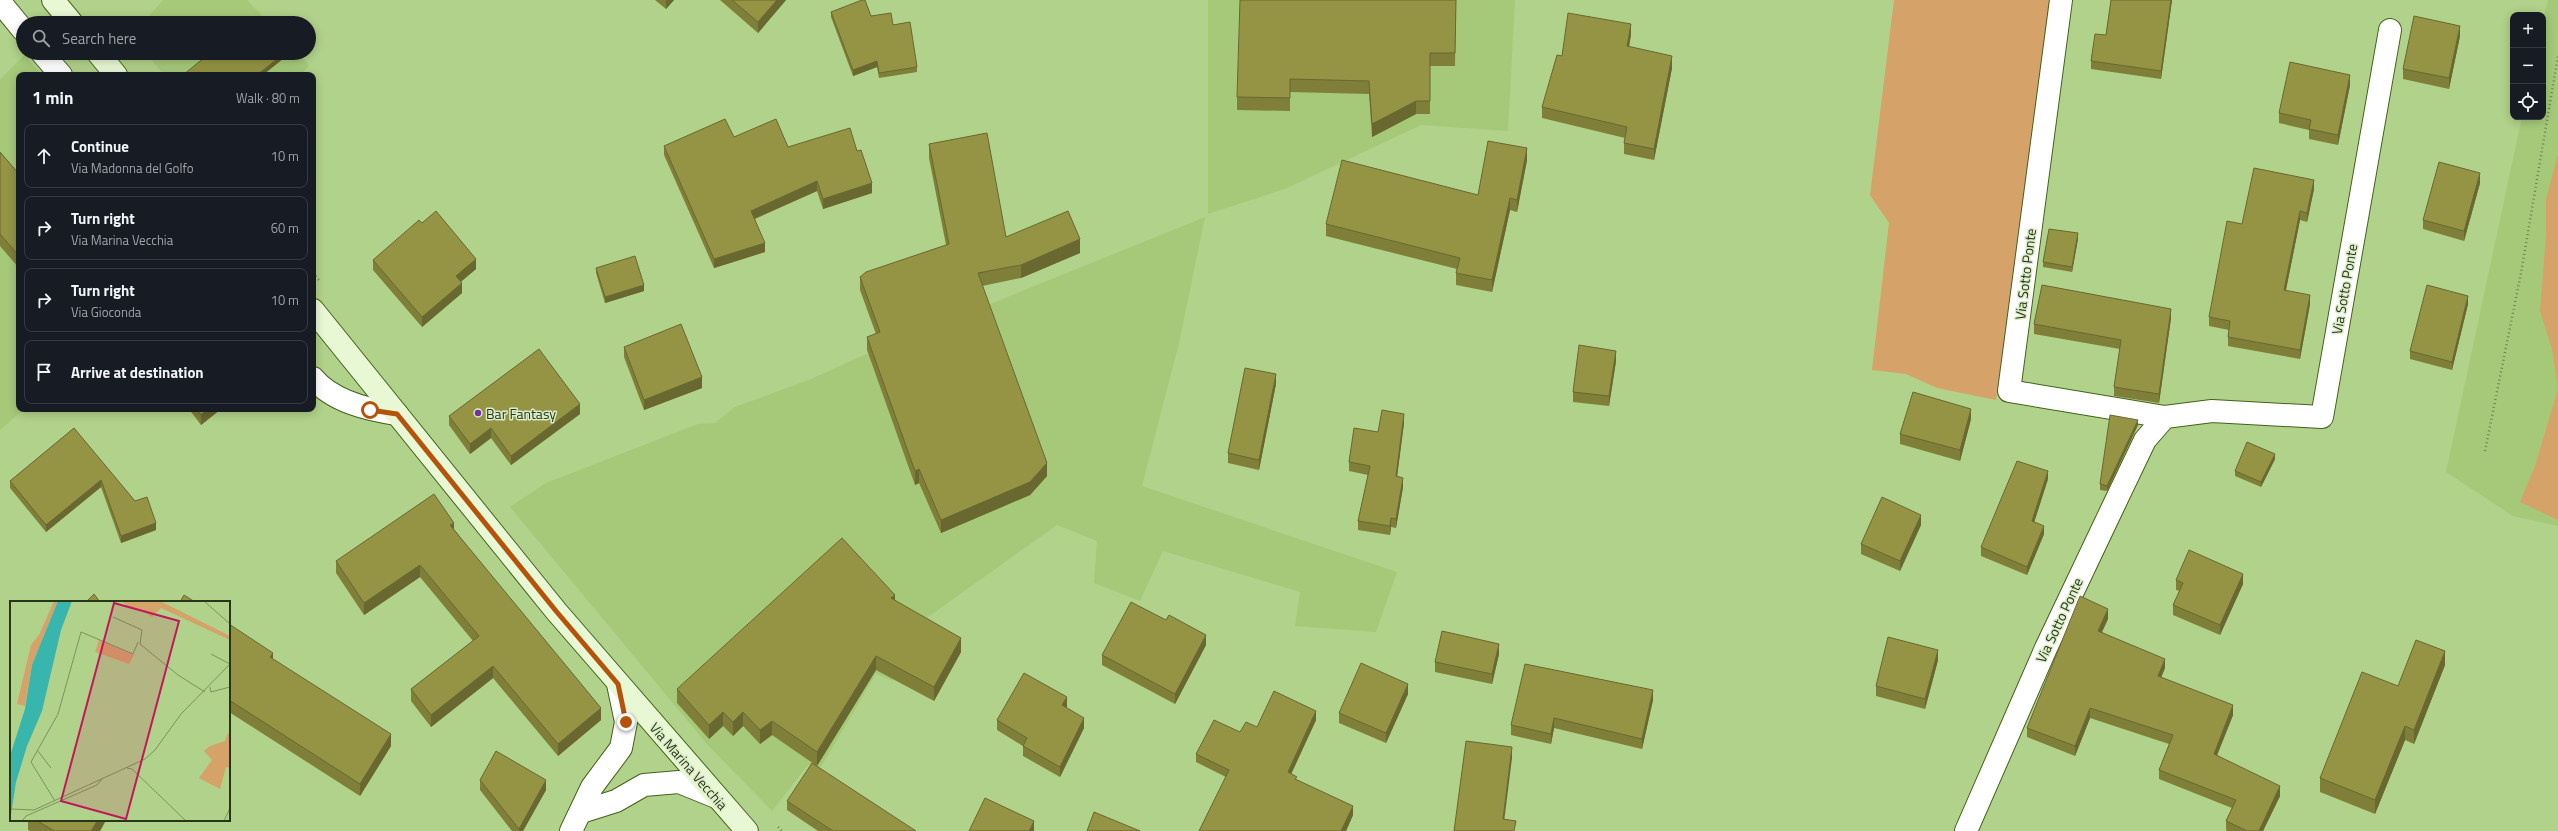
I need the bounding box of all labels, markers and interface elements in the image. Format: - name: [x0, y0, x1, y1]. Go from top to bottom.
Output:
- map controls: [2510, 12, 2546, 120]
- button: +: [2510, 12, 2546, 48]
- search box: [16, 16, 316, 60]
- icon: search: [30, 27, 52, 49]
- text: Search here: [62, 27, 136, 50]
- button: −: [2510, 48, 2546, 84]
- button: locate: [2510, 84, 2546, 120]
- text: 1 min: [32, 85, 73, 111]
- text: Walk · 80 m: [236, 88, 300, 108]
- text: Continue: [71, 135, 129, 158]
- icon: ahead: [33, 145, 55, 167]
- text: 10 m: [271, 146, 299, 166]
- text: Via Madonna del Golfo: [71, 158, 194, 178]
- text: Turn right: [71, 207, 135, 230]
- icon: right: [33, 217, 55, 239]
- text: 60 m: [271, 218, 299, 238]
- street label: Via Sotto Ponte: [2009, 227, 2041, 321]
- text: Via Marina Vecchia: [71, 230, 173, 250]
- street label: Via Sotto Ponte: [2326, 242, 2362, 336]
- text: Turn right: [71, 279, 135, 302]
- icon: right: [33, 289, 55, 311]
- text: 10 m: [271, 290, 299, 310]
- text: Via Gioconda: [71, 302, 141, 322]
- icon: arrive: [33, 361, 55, 383]
- text: Arrive at destination: [71, 361, 204, 384]
- route start: [361, 401, 379, 419]
- place label: Bar Fantasy: [486, 403, 556, 424]
- marker: Bar Fantasy: [473, 408, 483, 418]
- street label: Via Sotto Ponte: [2030, 574, 2088, 666]
- inset map: [10, 601, 230, 821]
- route end: [617, 713, 635, 731]
- street label: Via Marina Vecchia: [645, 718, 733, 814]

